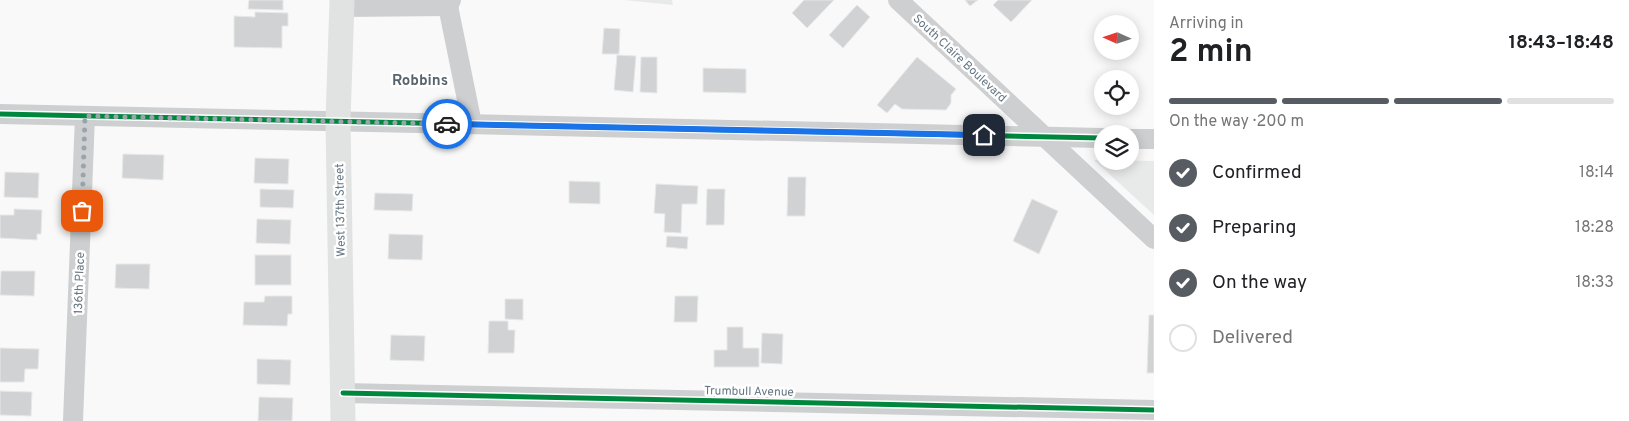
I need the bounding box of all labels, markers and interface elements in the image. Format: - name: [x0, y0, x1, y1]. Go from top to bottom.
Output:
- street label: South Claire Boulevard: [909, 11, 1010, 106]
- text: Arriving in: [1169, 14, 1244, 34]
- north arrow: [1094, 15, 1139, 60]
- map controls: [1094, 15, 1139, 170]
- text: 18:43–18:48: [1508, 31, 1614, 55]
- text: 2 min: [1169, 33, 1253, 73]
- button: locate: [1094, 70, 1139, 115]
- district label: Robbins: [392, 72, 448, 91]
- courier: [422, 99, 472, 149]
- icon: car: [433, 110, 461, 138]
- text: On the way · 200 m: [1169, 112, 1304, 132]
- pin: [963, 114, 1005, 156]
- icon: home: [970, 121, 998, 149]
- button: layers: [1094, 125, 1139, 170]
- icon: check: [1169, 159, 1197, 187]
- text: Confirmed: [1212, 161, 1302, 185]
- street label: West 137th Street: [332, 163, 350, 257]
- text: 18:14: [1579, 163, 1614, 183]
- pin: [61, 190, 103, 232]
- icon: bag: [68, 197, 96, 225]
- icon: check: [1169, 214, 1197, 242]
- text: Preparing: [1212, 216, 1296, 240]
- text: 18:28: [1575, 218, 1614, 238]
- street label: 136th Place: [71, 252, 89, 315]
- icon: check: [1169, 269, 1197, 297]
- text: On the way: [1212, 271, 1307, 295]
- text: 18:33: [1575, 273, 1614, 293]
- text: Delivered: [1212, 326, 1293, 350]
- street label: Trumbull Avenue: [704, 383, 794, 401]

